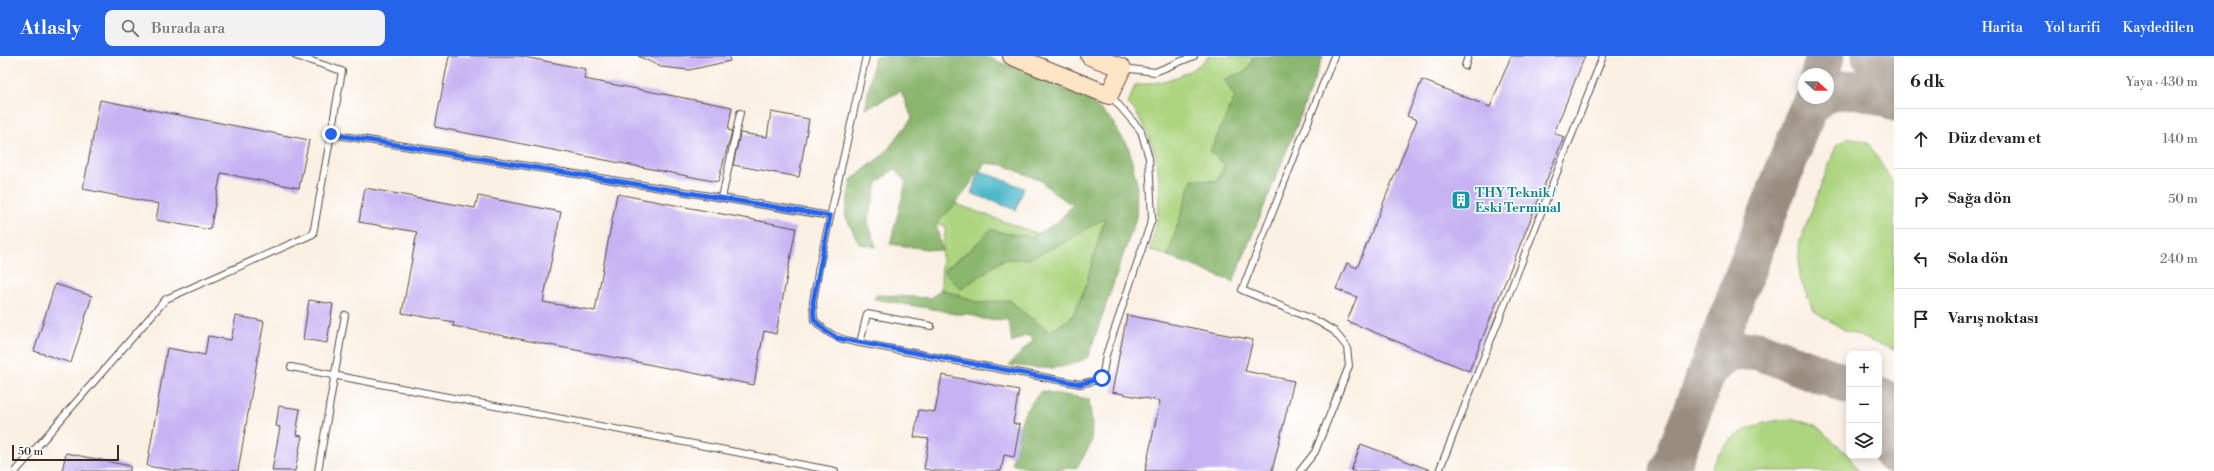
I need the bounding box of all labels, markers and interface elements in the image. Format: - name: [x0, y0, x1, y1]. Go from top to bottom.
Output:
- search box: [105, 10, 385, 46]
- text: Atlasly: [20, 16, 81, 40]
- icon: search: [119, 17, 141, 39]
- text: Burada ara: [151, 19, 225, 38]
- text: Harita: [1982, 19, 2023, 37]
- text: Yol tarifi: [2045, 19, 2101, 37]
- text: Kaydedilen: [2123, 19, 2194, 37]
- north arrow: [1798, 68, 1834, 104]
- text: 6 dk: [1910, 71, 1945, 93]
- text: Yaya · 430 m: [2126, 74, 2198, 90]
- route end: [322, 125, 340, 143]
- icon: ahead: [1910, 128, 1932, 150]
- text: Düz devam et: [1948, 129, 2041, 148]
- text: 140 m: [2162, 131, 2198, 147]
- place label: THY Teknik / Eski Terminal: [1475, 185, 1562, 216]
- icon: right: [1910, 188, 1932, 210]
- building icon: THY Teknik / Eski Terminal: [1450, 189, 1472, 211]
- text: Sağa dön: [1948, 189, 2011, 208]
- text: 50 m: [2168, 191, 2198, 207]
- icon: left: [1910, 248, 1932, 270]
- text: Sola dön: [1948, 249, 2008, 268]
- text: 240 m: [2160, 251, 2198, 267]
- icon: arrive: [1910, 308, 1932, 330]
- text: Varış noktası: [1948, 309, 2039, 328]
- map controls: [1846, 351, 1882, 459]
- button: +: [1846, 351, 1882, 387]
- route start: [1093, 369, 1111, 387]
- button: −: [1846, 387, 1882, 423]
- button: layers: [1846, 423, 1882, 459]
- scale bar: [12, 443, 119, 462]
- text: 50 m: [18, 445, 43, 459]

